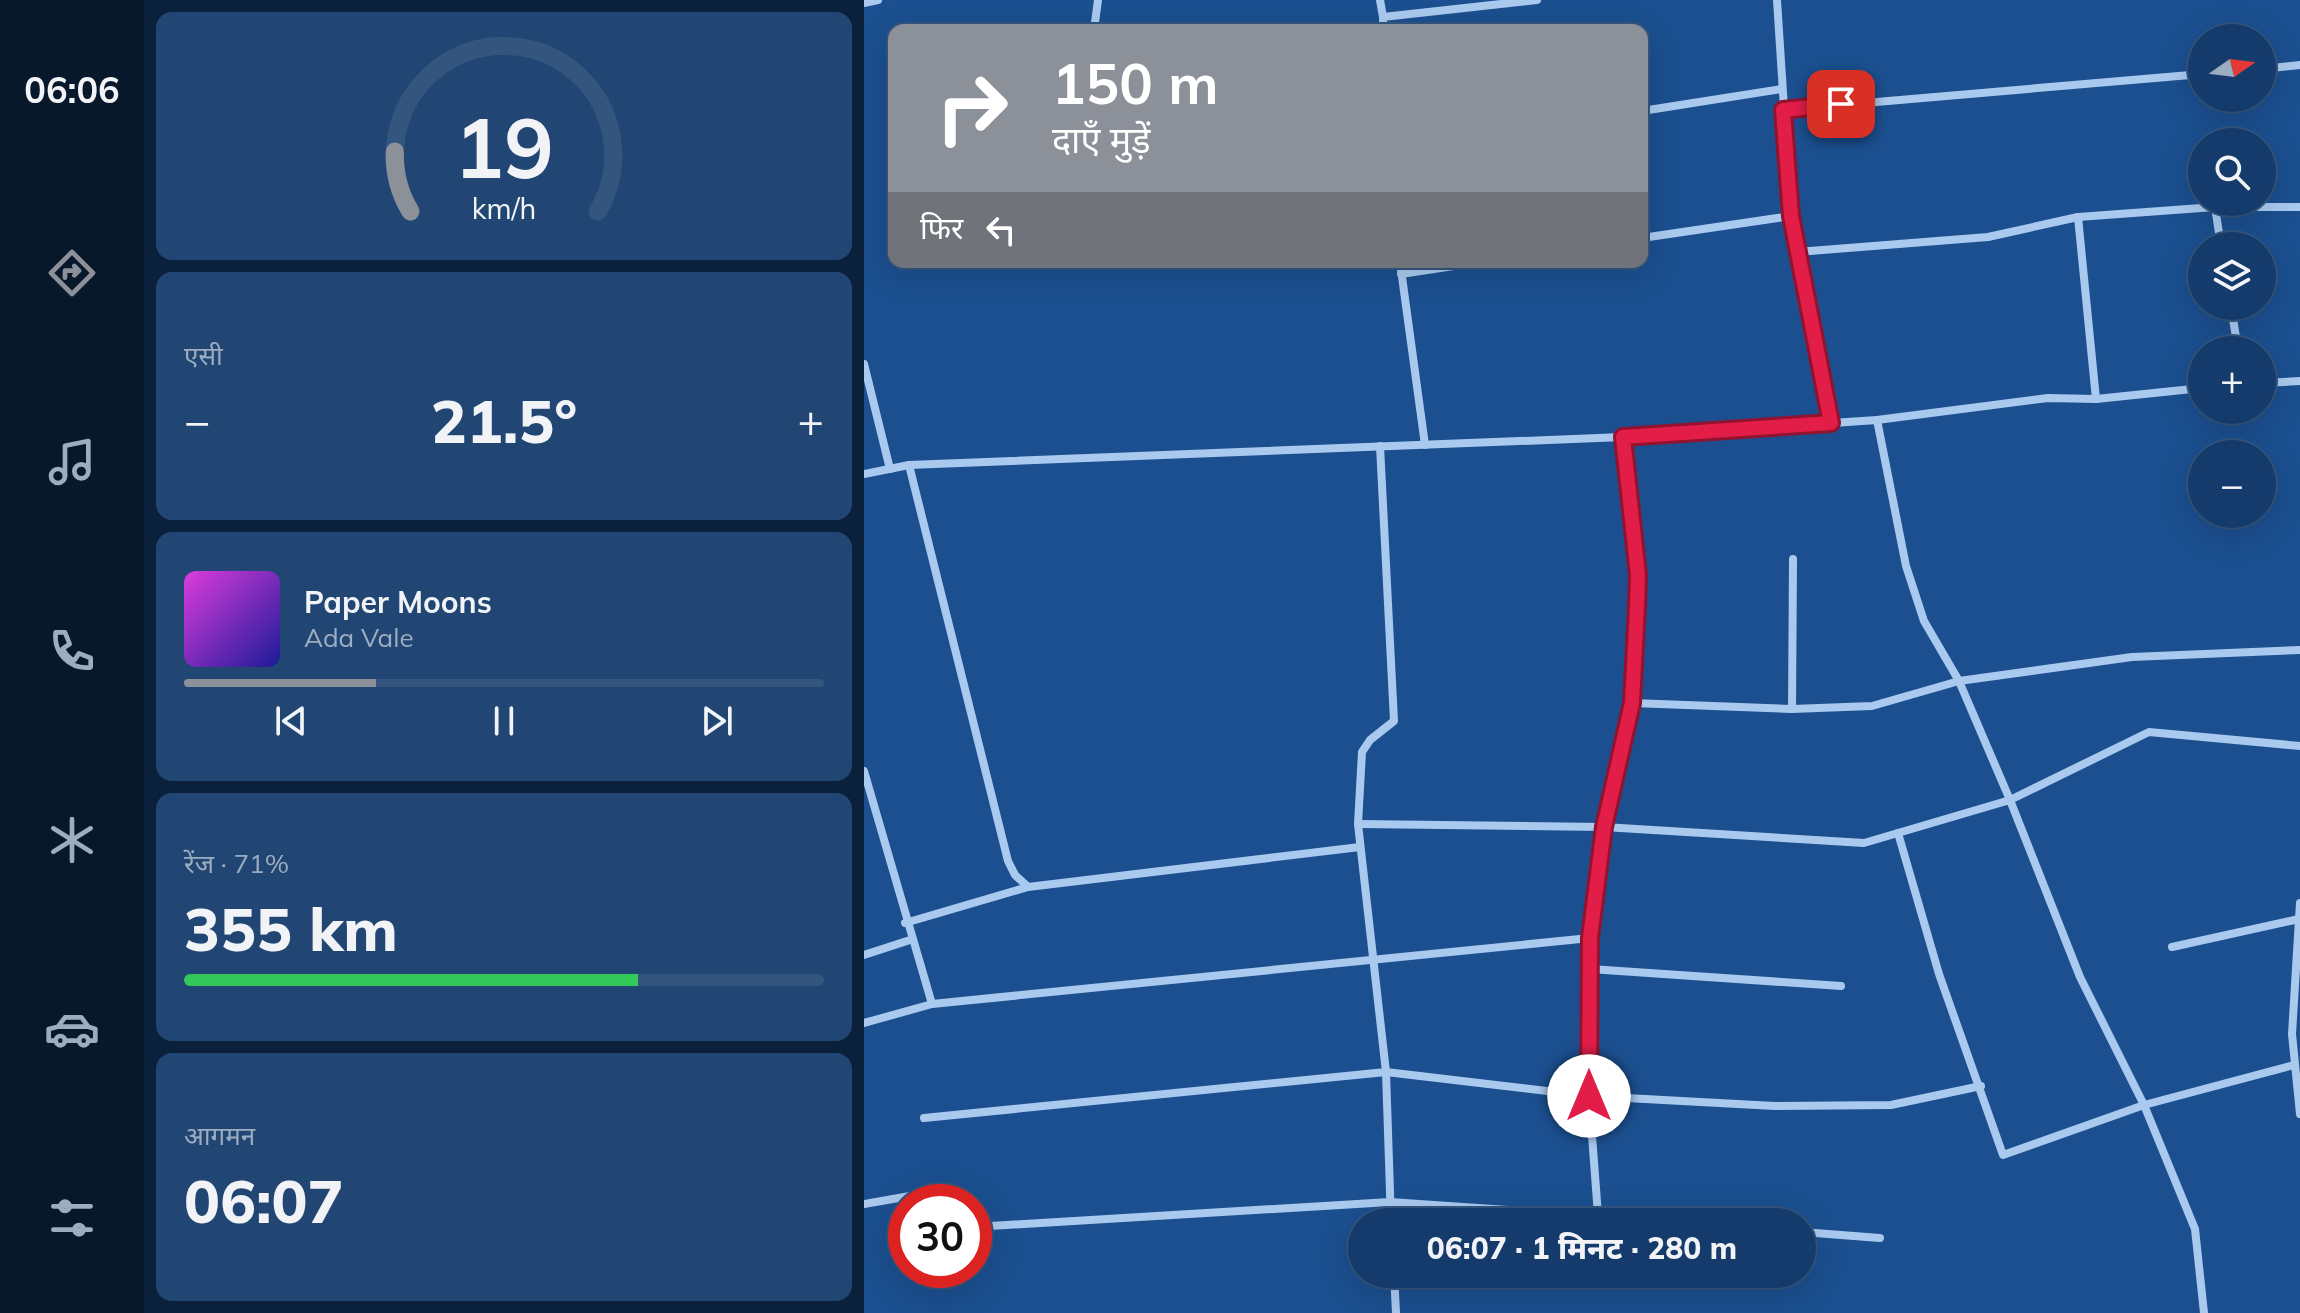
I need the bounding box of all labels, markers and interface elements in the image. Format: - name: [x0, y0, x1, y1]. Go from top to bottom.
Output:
- north arrow: [2188, 24, 2276, 112]
- map controls: [2188, 24, 2276, 528]
- text: 150 m: [1052, 48, 1219, 118]
- icon: right: [920, 56, 1024, 160]
- text: 06:06: [24, 67, 120, 112]
- pin: [1807, 70, 1875, 138]
- icon: arrive: [1819, 82, 1863, 126]
- text: 19: [454, 94, 554, 199]
- text: दाएँ मुड़ें: [1052, 117, 1151, 162]
- button: search: [2188, 128, 2276, 216]
- text: km/h: [472, 190, 536, 226]
- icon: left: [979, 208, 1023, 252]
- text: फिर: [920, 209, 963, 247]
- button: layers: [2188, 232, 2276, 320]
- icon: directions: [44, 245, 100, 301]
- button: +: [2188, 336, 2276, 424]
- text: एसी: [184, 339, 223, 372]
- text: 21.5°: [431, 383, 577, 458]
- text: −: [184, 393, 210, 448]
- text: +: [798, 393, 824, 448]
- icon: music: [44, 434, 100, 490]
- button: −: [2188, 440, 2276, 528]
- text: Paper Moons: [304, 583, 492, 621]
- text: Ada Vale: [304, 621, 414, 654]
- icon: phone: [44, 623, 100, 679]
- icon: previous: [269, 699, 313, 743]
- icon: pause: [482, 699, 526, 743]
- icon: next: [695, 699, 739, 743]
- icon: climate: [44, 812, 100, 868]
- text: रेंज · 71%: [184, 847, 289, 880]
- text: 355 km: [184, 891, 398, 966]
- icon: car: [44, 1001, 100, 1057]
- position arrow: [1547, 1054, 1631, 1138]
- text: आगमन: [184, 1119, 255, 1152]
- text: 06:07: [184, 1163, 344, 1238]
- speed limit sign: 30: [888, 1184, 992, 1288]
- icon: filters: [44, 1190, 100, 1246]
- text: 06:07 · 1 मिनट · 280 m: [1427, 1229, 1737, 1267]

